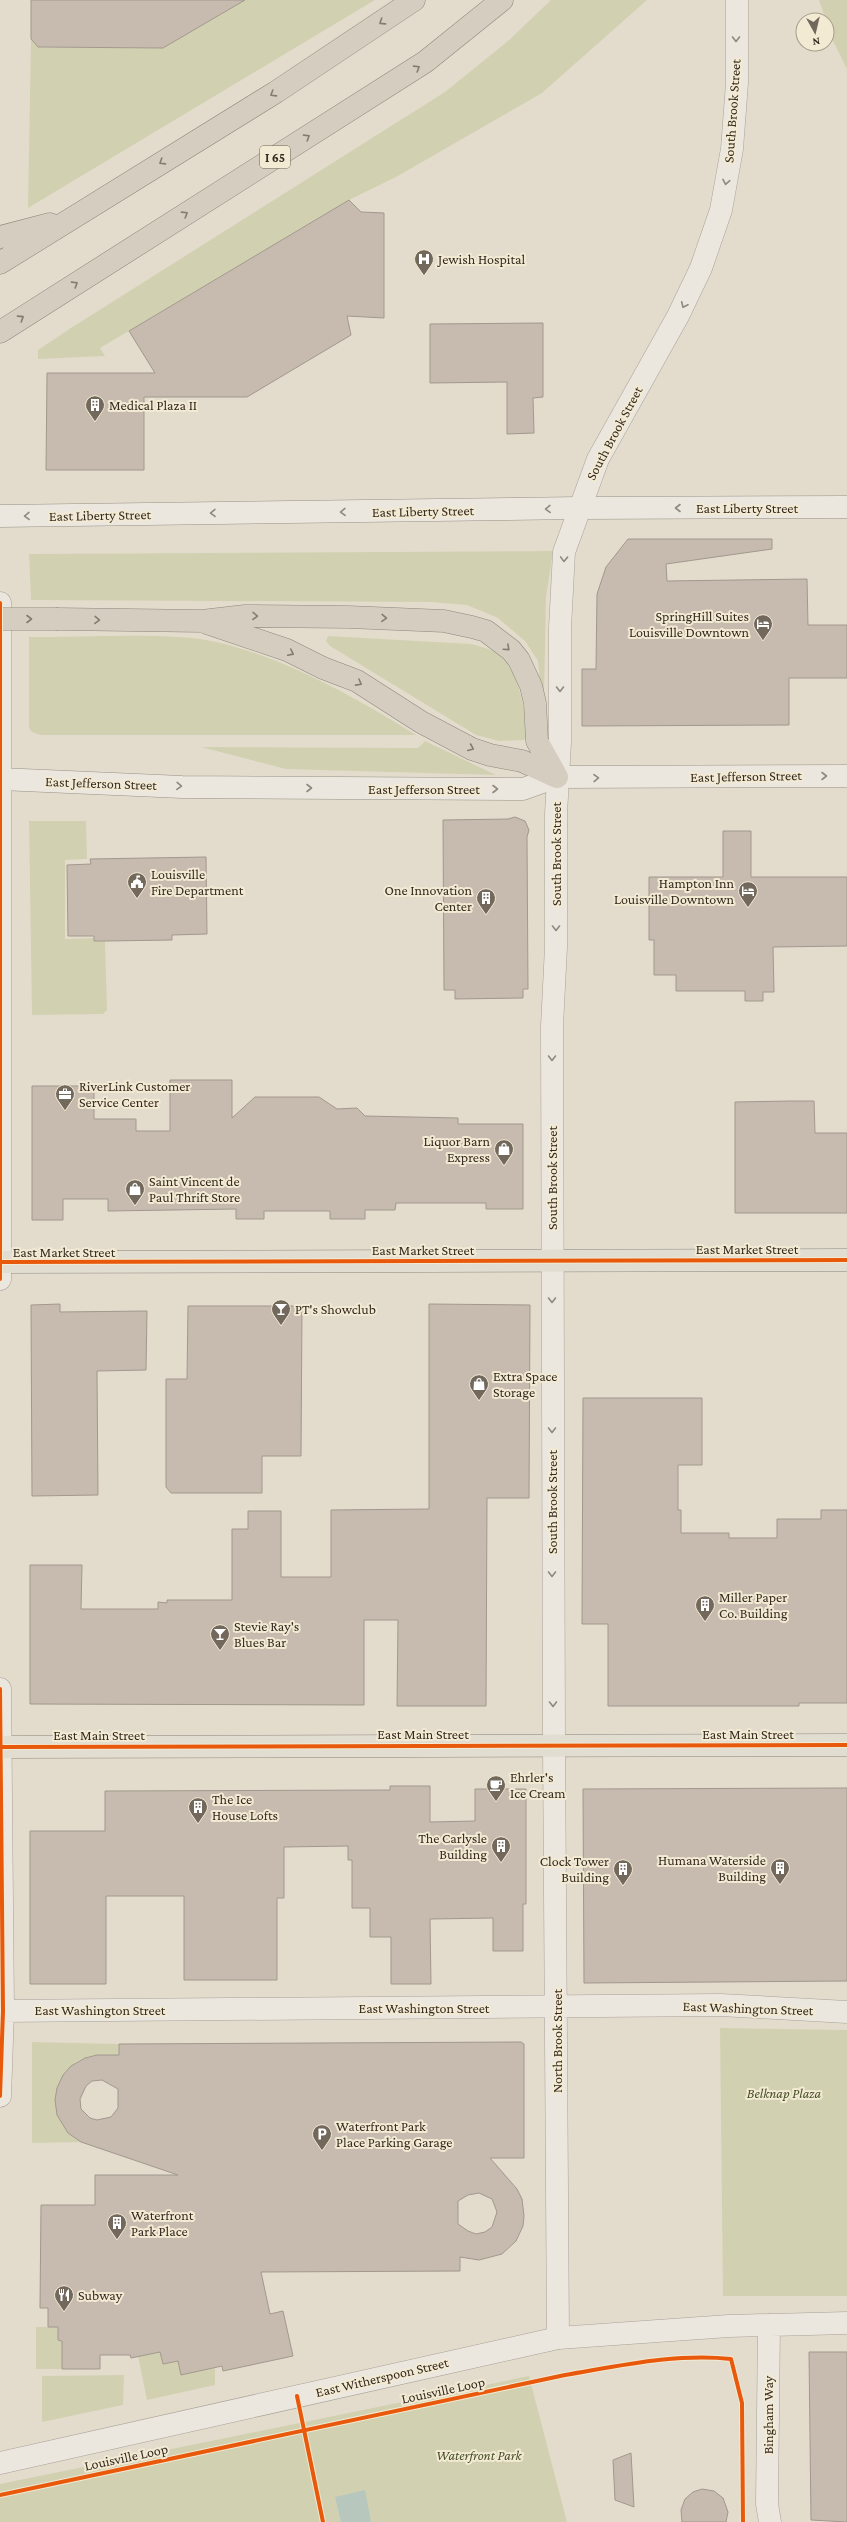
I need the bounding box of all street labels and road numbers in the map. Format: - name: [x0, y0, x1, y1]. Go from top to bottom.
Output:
- street label: South Brook Street: [720, 58, 744, 163]
- road number: I 65: [260, 146, 290, 168]
- street label: South Brook Street: [583, 383, 646, 483]
- street label: East Liberty Street: [696, 500, 798, 516]
- street label: East Liberty Street: [372, 502, 475, 520]
- street label: East Liberty Street: [49, 506, 152, 524]
- street label: East Jefferson Street: [690, 767, 802, 785]
- street label: East Jefferson Street: [45, 773, 157, 793]
- street label: East Jefferson Street: [368, 781, 480, 797]
- street label: South Brook Street: [548, 802, 564, 906]
- street label: South Brook Street: [544, 1126, 560, 1230]
- street label: East Market Street: [696, 1241, 799, 1257]
- street label: East Market Street: [372, 1242, 475, 1258]
- street label: East Market Street: [13, 1244, 116, 1260]
- street label: South Brook Street: [544, 1450, 560, 1554]
- street label: East Main Street: [377, 1726, 469, 1742]
- street label: East Main Street: [702, 1726, 794, 1742]
- street label: East Main Street: [53, 1727, 145, 1743]
- street label: North Brook Street: [549, 1989, 565, 2093]
- street label: East Washington Street: [682, 1998, 814, 2018]
- street label: East Washington Street: [359, 2000, 490, 2016]
- street label: East Washington Street: [35, 2002, 166, 2018]
- street label: East Witherspoon Street: [314, 2354, 450, 2400]
- street label: Louisville Loop: [400, 2373, 486, 2407]
- street label: Bingham Way: [760, 2375, 776, 2454]
- street label: Louisville Loop: [83, 2440, 169, 2474]

